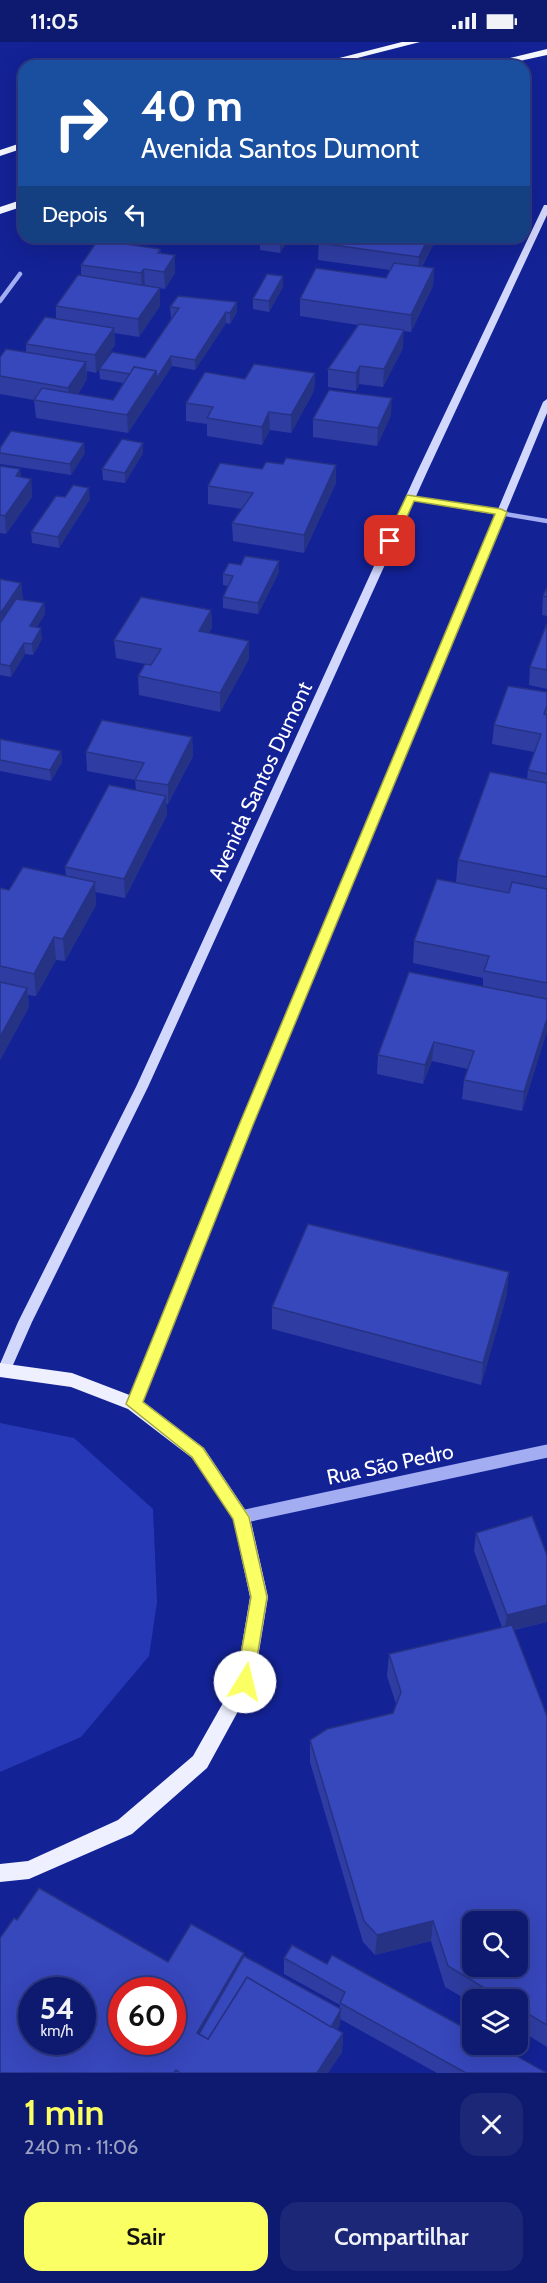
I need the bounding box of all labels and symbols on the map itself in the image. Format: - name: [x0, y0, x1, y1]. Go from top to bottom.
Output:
- pin: [364, 515, 415, 566]
- street label: Avenida Santos Dumont: [203, 678, 317, 884]
- street label: Rua São Pedro: [324, 1438, 456, 1490]
- position arrow: [213, 1650, 277, 1714]
- speed limit sign: 60: [108, 1977, 186, 2055]

